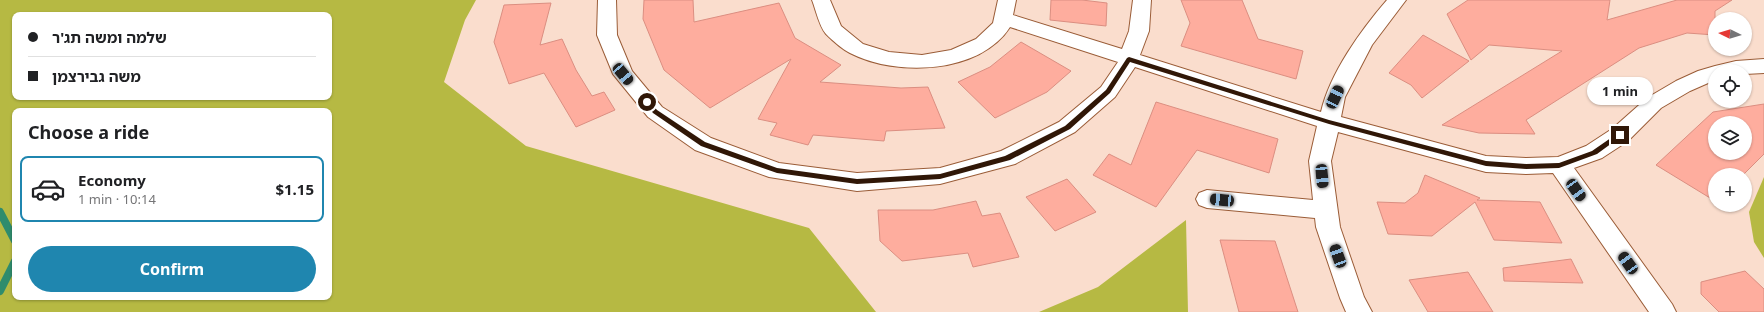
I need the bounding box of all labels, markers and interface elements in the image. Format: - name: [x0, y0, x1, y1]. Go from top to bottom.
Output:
- north arrow: [1708, 12, 1752, 56]
- map controls: [1708, 12, 1752, 212]
- text: שלמה ומשה תג'ר: [52, 27, 167, 47]
- car: [611, 61, 635, 87]
- button: locate: [1708, 64, 1752, 108]
- text: משה גבירצמן: [52, 66, 141, 86]
- callout: 1 min: [1587, 77, 1653, 105]
- text: 1 min: [1602, 82, 1638, 100]
- car: [1324, 84, 1346, 110]
- route start: [638, 93, 656, 111]
- button: layers: [1708, 116, 1752, 160]
- text: Choose a ride: [28, 120, 149, 144]
- route end: [1611, 126, 1629, 144]
- car: [1315, 164, 1329, 188]
- button: +: [1708, 168, 1752, 212]
- text: Economy: [78, 170, 146, 190]
- icon: car: [30, 171, 66, 207]
- car: [1564, 177, 1588, 203]
- text: $1.15: [275, 179, 314, 199]
- text: 1 min · 10:14: [78, 190, 156, 208]
- car: [1210, 193, 1234, 207]
- car: [1328, 243, 1348, 269]
- button: Confirm: [28, 246, 316, 292]
- car: [1616, 250, 1640, 276]

